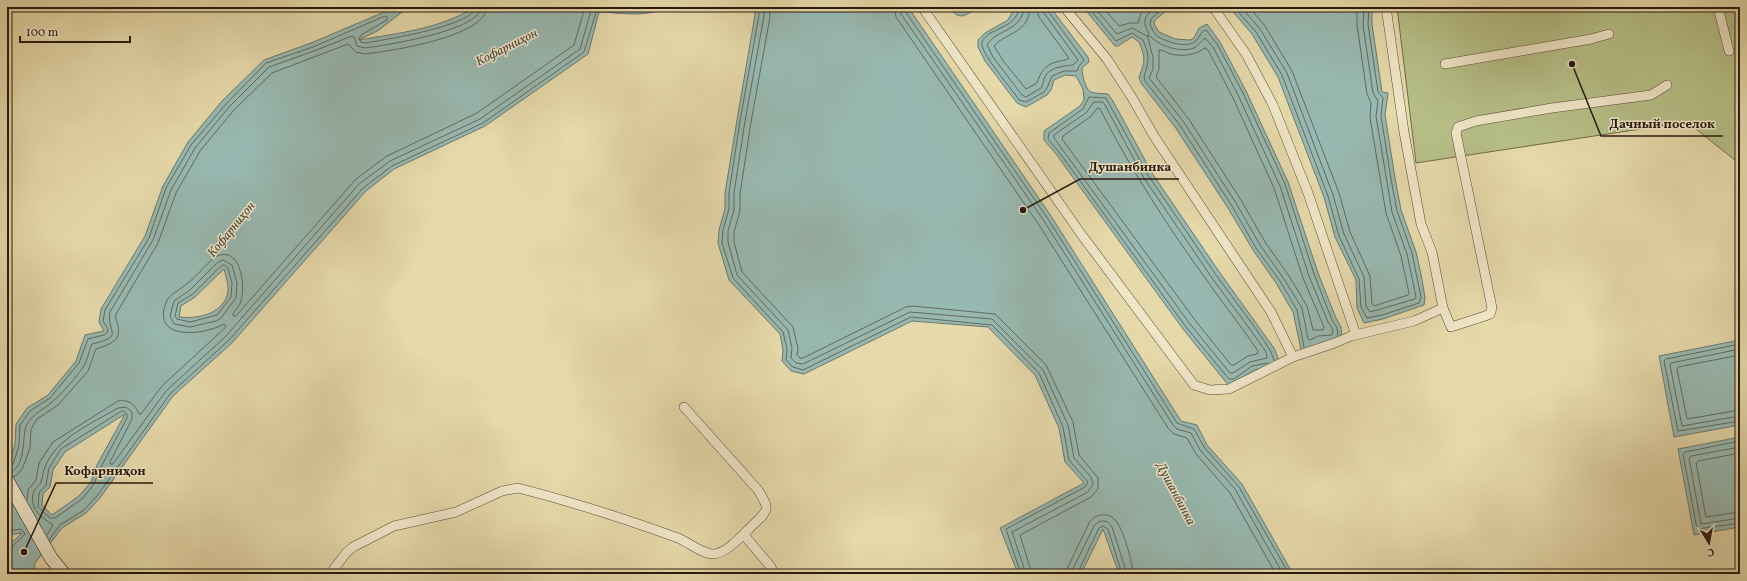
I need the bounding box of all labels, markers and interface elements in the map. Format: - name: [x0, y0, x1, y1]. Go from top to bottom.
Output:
- scale bar: [20, 18, 130, 44]
- text: 100 m: [26, 25, 59, 41]
- water label: Кофарниҳон: [473, 25, 541, 71]
- callout: Дачный поселок: [1601, 111, 1723, 136]
- text: Дачный поселок: [1609, 116, 1715, 134]
- callout: Душанбинка: [1080, 154, 1179, 179]
- text: Душанбинка: [1089, 159, 1171, 177]
- water label: Кофарниҳон: [204, 198, 260, 262]
- callout: Кофарниҳон: [56, 458, 153, 483]
- water label: Душанбинка: [1150, 458, 1199, 529]
- text: Кофарниҳон: [64, 463, 146, 481]
- north arrow: [1689, 523, 1729, 563]
- text: С: [1706, 543, 1716, 559]

